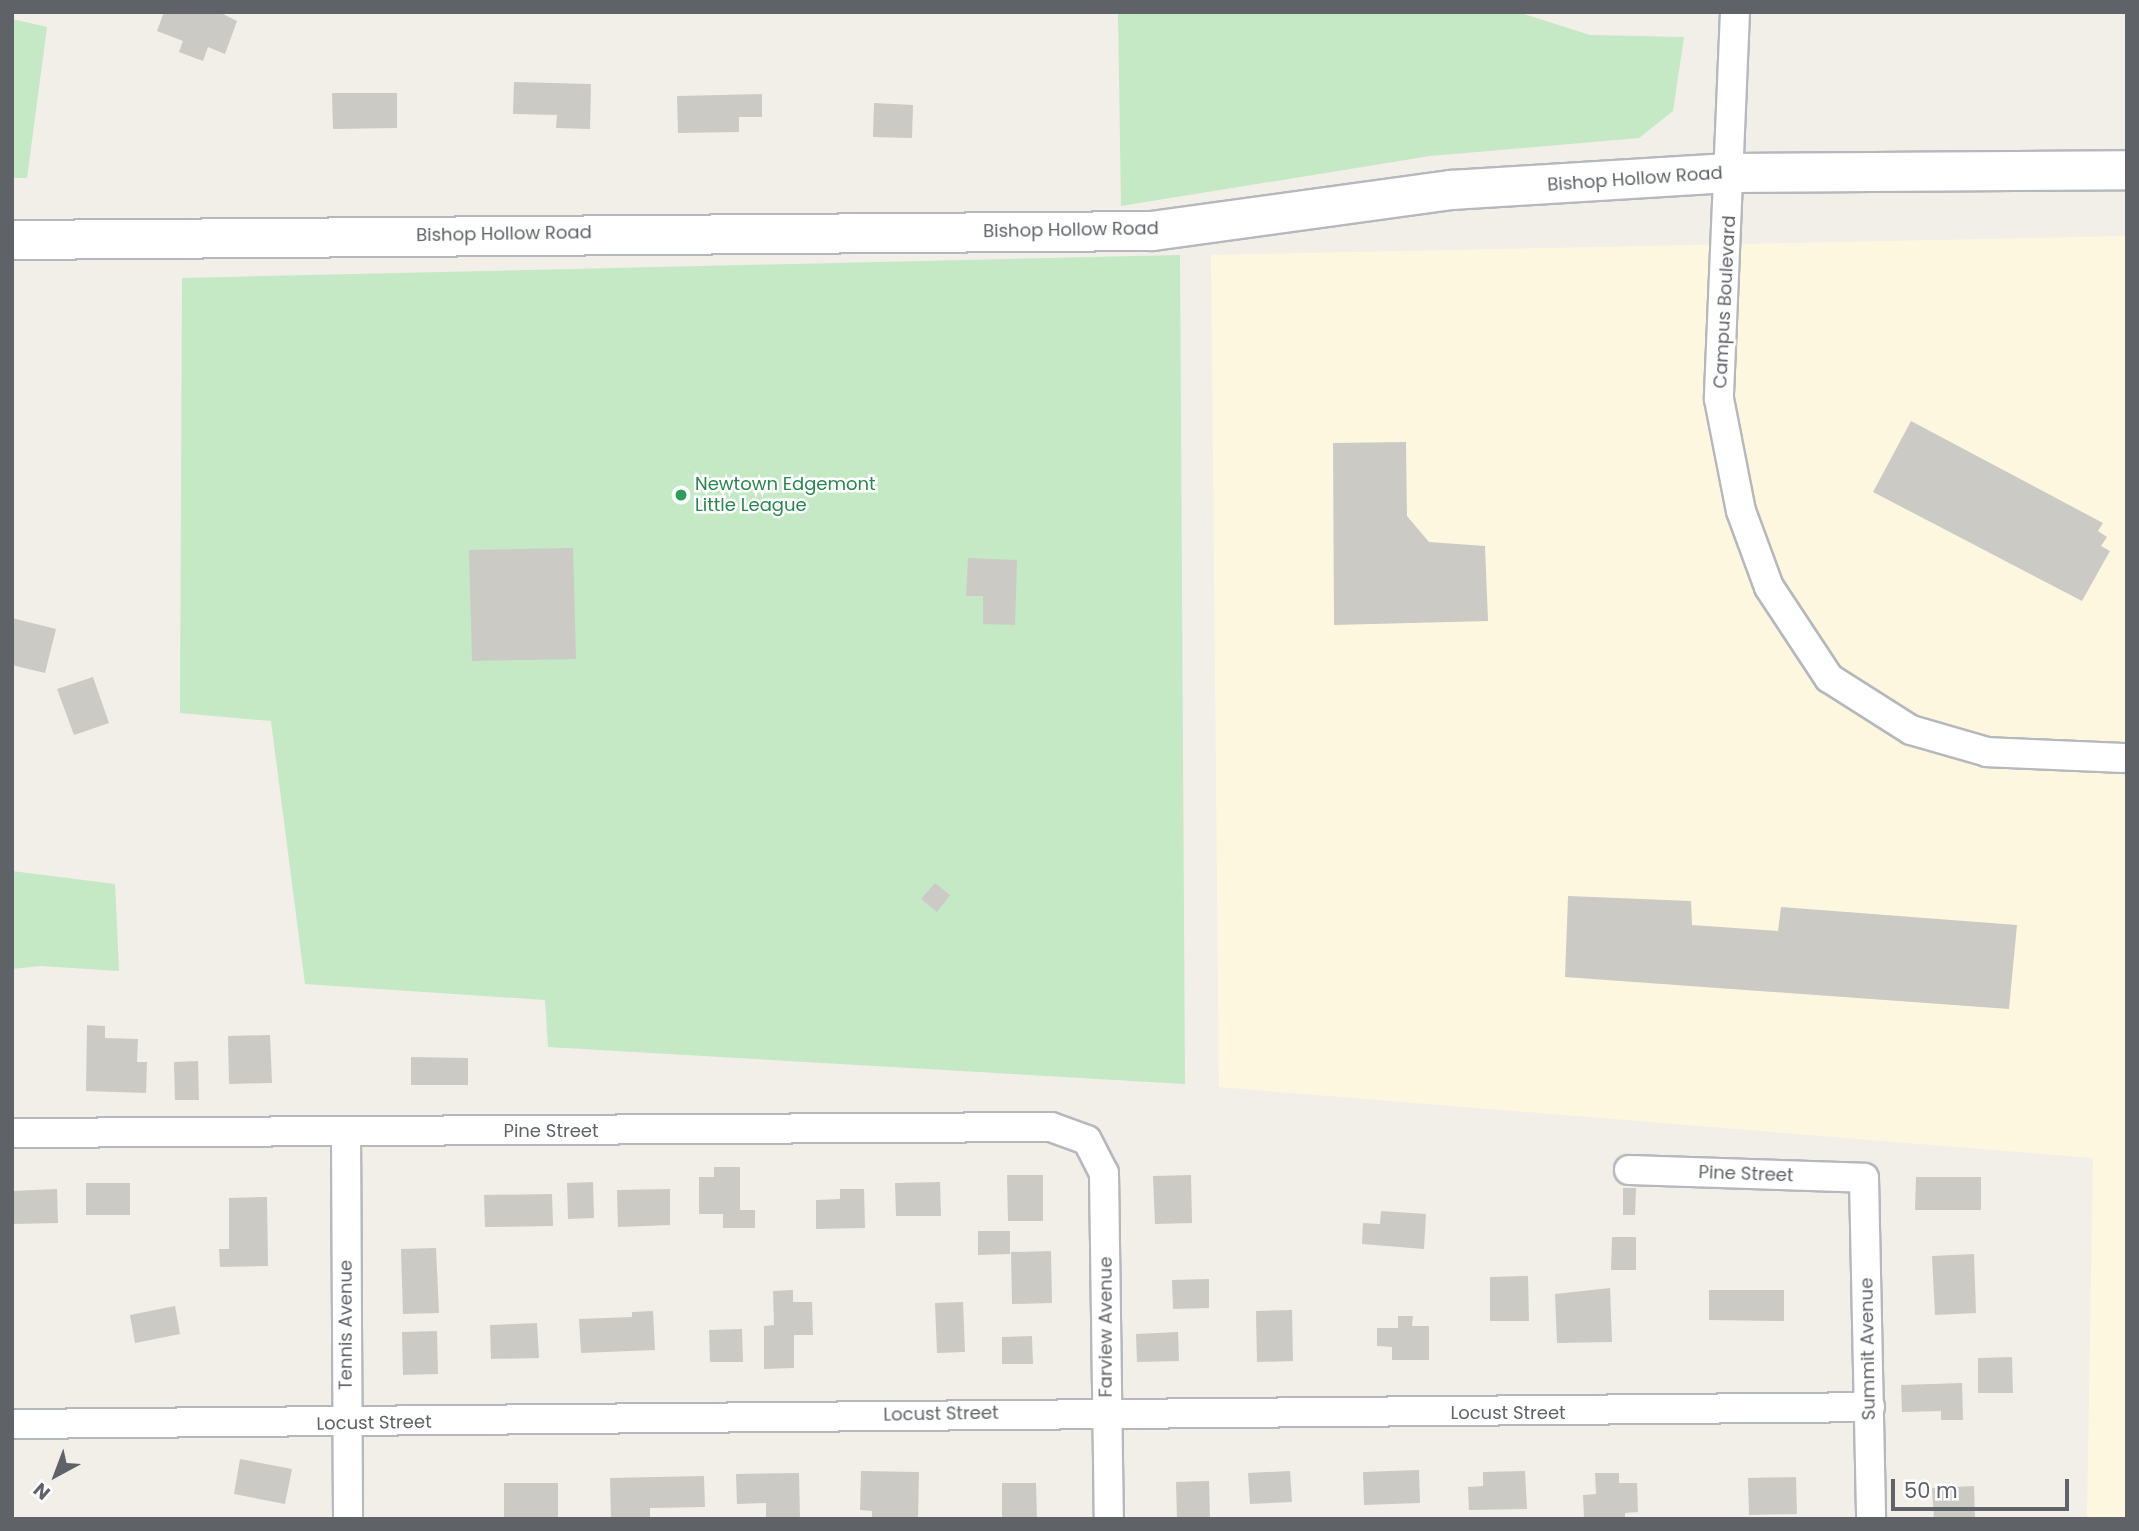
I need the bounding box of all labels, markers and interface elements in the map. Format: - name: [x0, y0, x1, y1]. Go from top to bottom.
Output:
- street label: Bishop Hollow Road: [1547, 162, 1723, 196]
- street label: Campus Boulevard: [1710, 215, 1740, 389]
- street label: Bishop Hollow Road: [983, 218, 1159, 242]
- street label: Bishop Hollow Road: [416, 222, 592, 246]
- place label: Newtown Edgemont Little League: [695, 474, 876, 516]
- marker: Newtown Edgemont Little League: [673, 487, 689, 503]
- street label: Pine Street: [503, 1120, 599, 1142]
- street label: Pine Street: [1698, 1162, 1794, 1186]
- street label: Farview Avenue: [1095, 1257, 1117, 1397]
- street label: Tennis Avenue: [335, 1260, 357, 1390]
- street label: Summit Avenue: [1856, 1278, 1880, 1420]
- street label: Locust Street: [883, 1402, 999, 1426]
- street label: Locust Street: [1450, 1402, 1566, 1424]
- street label: Locust Street: [316, 1411, 432, 1435]
- north arrow: [21, 1440, 91, 1510]
- scale bar: [1894, 1464, 2072, 1508]
- text: N: [28, 1476, 56, 1506]
- text: 50 m: [1904, 1476, 1958, 1505]

